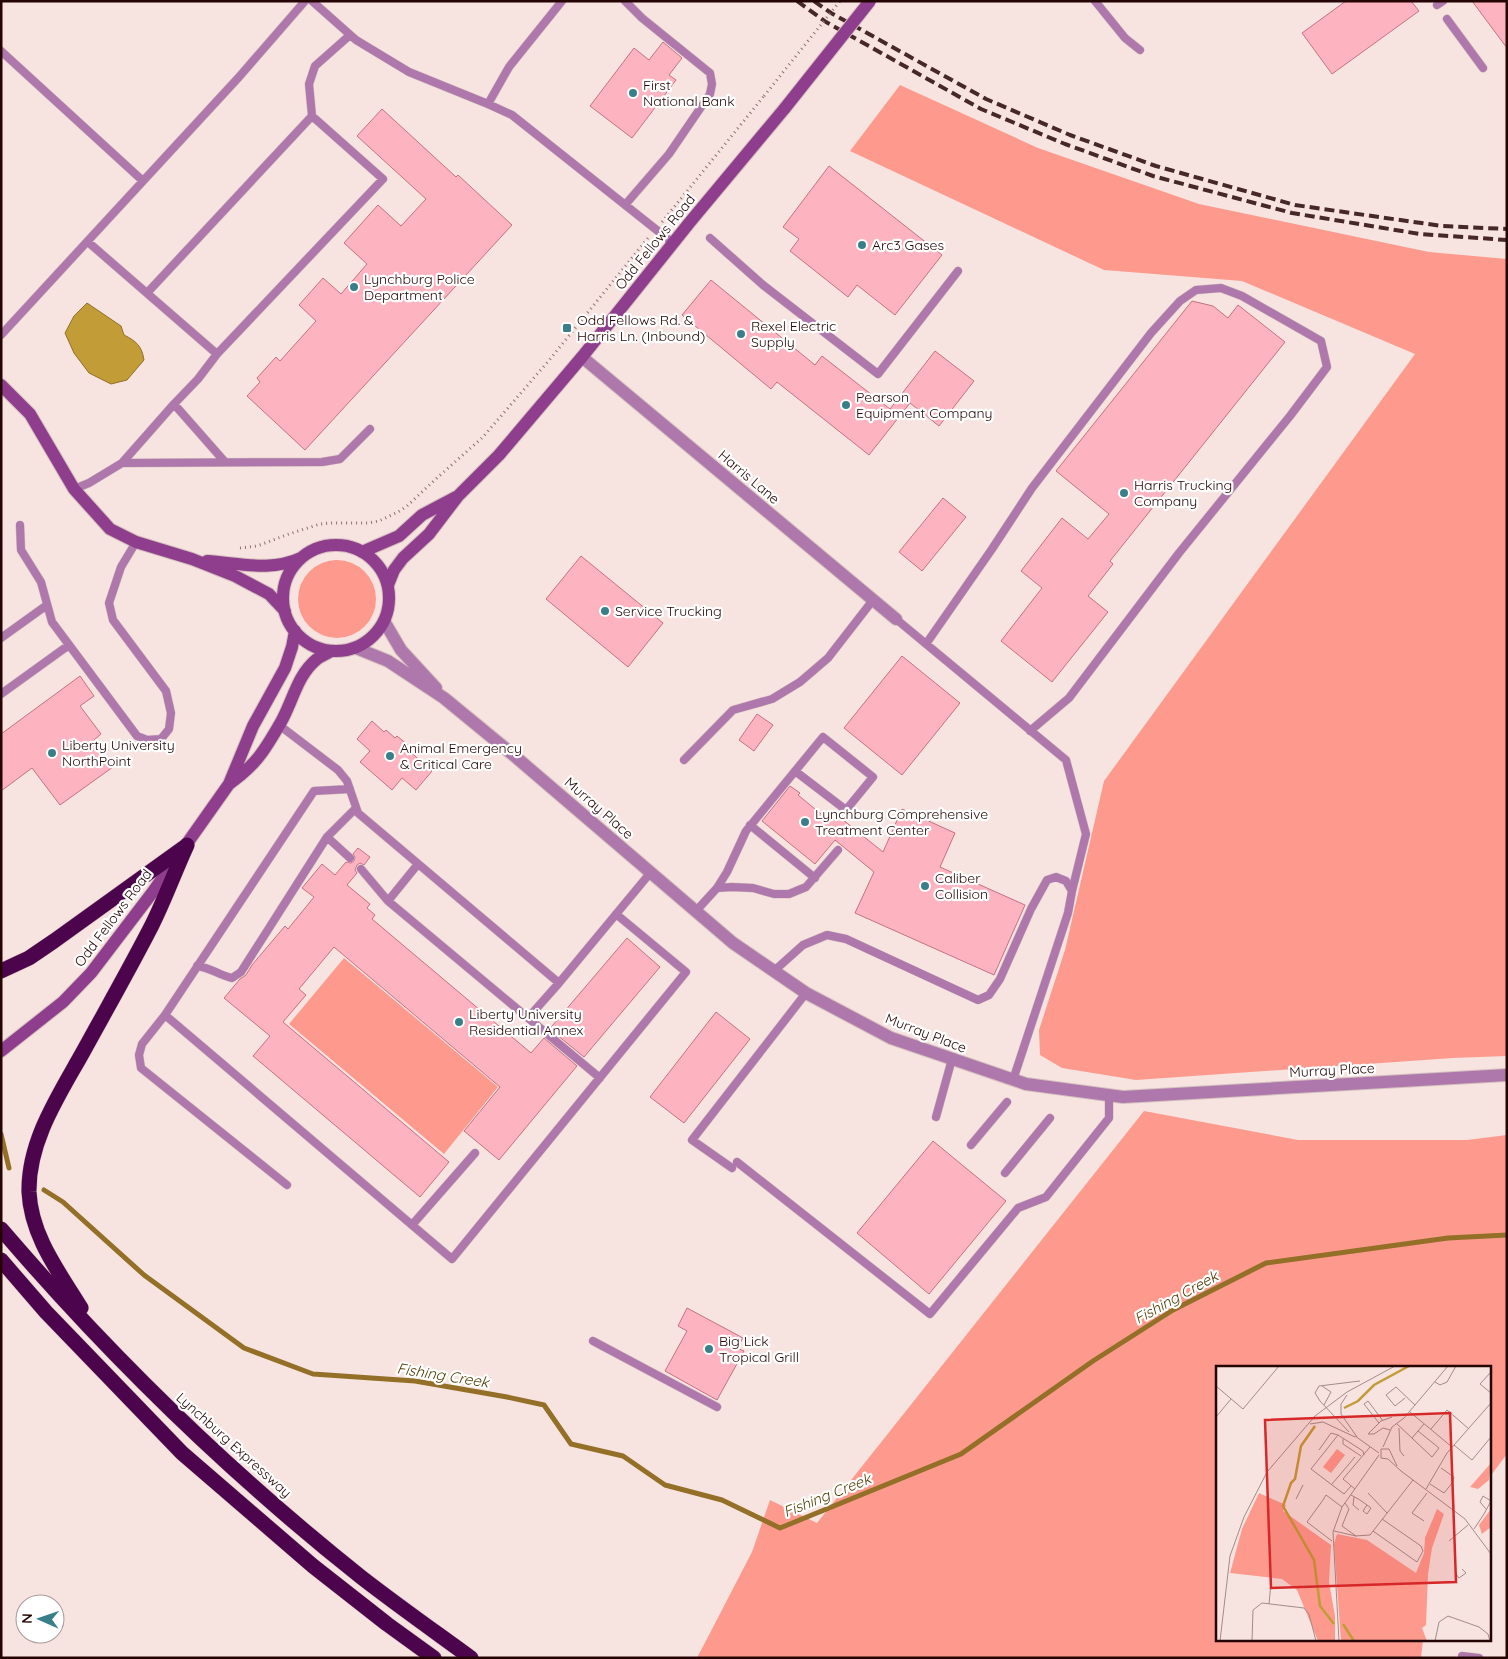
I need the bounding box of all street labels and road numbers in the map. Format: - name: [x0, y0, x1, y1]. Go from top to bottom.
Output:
- street label: Odd Fellows Road: [611, 191, 699, 293]
- street label: Harris Lane: [715, 446, 783, 508]
- street label: Murray Place: [561, 773, 637, 843]
- street label: Odd Fellows Road: [70, 866, 156, 970]
- street label: Murray Place: [883, 1009, 969, 1057]
- street label: Murray Place: [1289, 1059, 1375, 1081]
- street label: Lynchburg Expressway: [173, 1388, 295, 1502]

